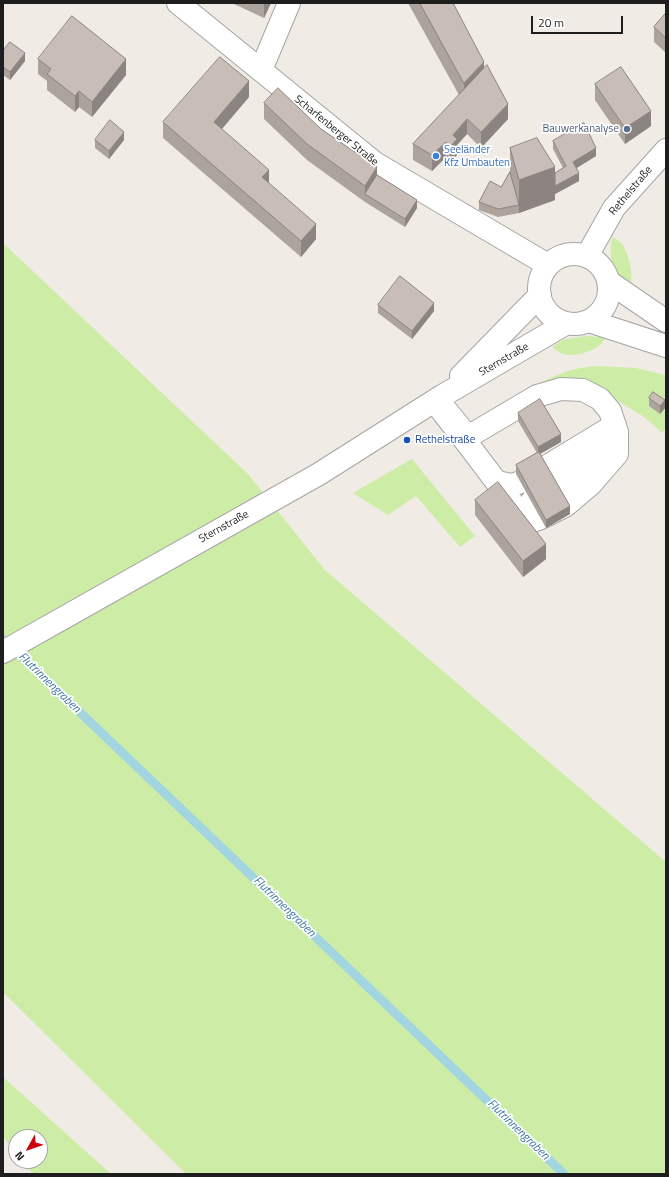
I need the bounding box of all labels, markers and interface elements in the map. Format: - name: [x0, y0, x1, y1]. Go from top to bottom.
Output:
- scale bar: [533, 8, 625, 34]
- text: 20 m: [538, 13, 564, 32]
- street label: Scharfenberger Straße: [291, 93, 381, 169]
- place label: Bauwerkanalyse: [543, 122, 619, 136]
- marker: Bauwerkanalyse: [622, 124, 632, 134]
- place label: Seeländer Kfz Umbauten: [444, 143, 510, 169]
- marker: Seeländer Kfz Umbauten: [431, 151, 441, 161]
- street label: Rethelstraße: [607, 164, 655, 218]
- street label: Sternstraße: [477, 340, 531, 380]
- place label: Rethelstraße: [415, 433, 475, 447]
- marker: Rethelstraße: [402, 435, 412, 445]
- street label: Sternstraße: [197, 508, 251, 546]
- water label: Flutrinnengraben: [15, 650, 83, 716]
- water label: Flutrinnengraben: [250, 874, 318, 940]
- water label: Flutrinnengraben: [484, 1097, 552, 1163]
- north arrow: [8, 1129, 48, 1169]
- text: N: [11, 1148, 28, 1164]

